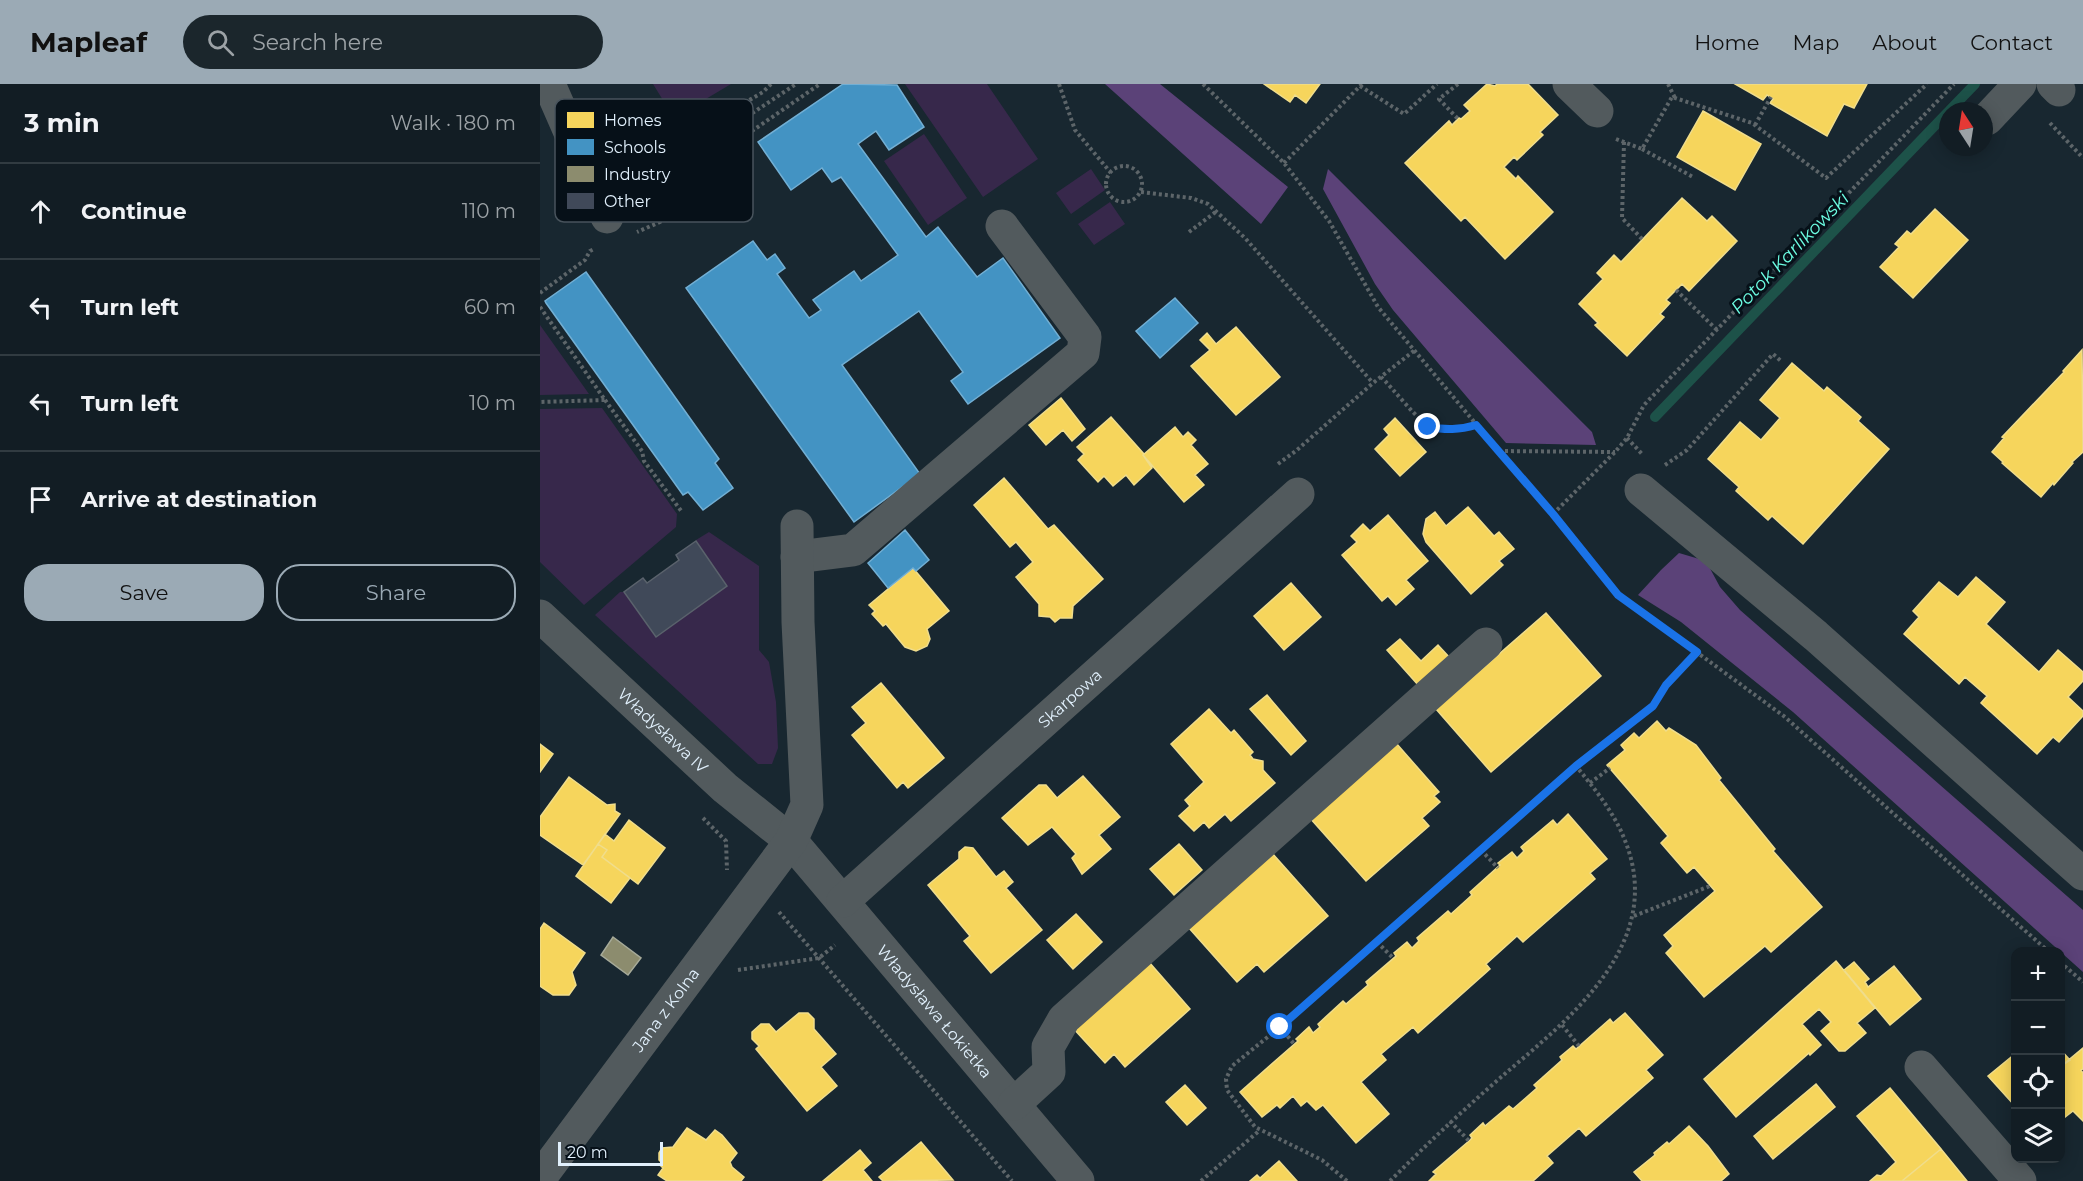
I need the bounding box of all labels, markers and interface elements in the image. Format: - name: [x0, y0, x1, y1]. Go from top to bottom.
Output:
- search box: [183, 15, 603, 69]
- text: Mapleaf: [30, 25, 147, 59]
- icon: search: [204, 26, 237, 59]
- text: Search here: [252, 29, 383, 56]
- text: Home: [1694, 30, 1759, 55]
- text: Map: [1792, 30, 1839, 55]
- text: About: [1872, 30, 1937, 55]
- text: Contact: [1970, 30, 2053, 55]
- legend: [555, 99, 753, 222]
- north arrow: [1939, 102, 1993, 156]
- text: 3 min: [24, 107, 100, 139]
- text: Walk · 180 m: [391, 111, 516, 135]
- text: Homes: [604, 111, 662, 130]
- text: Schools: [604, 138, 666, 157]
- text: Industry: [604, 165, 671, 184]
- water label: Potok Karlikowski: [1726, 188, 1854, 318]
- text: Other: [604, 192, 651, 211]
- icon: ahead: [24, 195, 57, 228]
- text: Continue: [81, 198, 187, 225]
- text: 110 m: [462, 199, 516, 223]
- icon: left: [24, 291, 57, 324]
- text: Turn left: [81, 294, 179, 321]
- text: 60 m: [464, 295, 516, 319]
- icon: left: [24, 387, 57, 420]
- text: Turn left: [81, 390, 179, 417]
- text: 10 m: [469, 391, 516, 415]
- route end: [1414, 413, 1440, 439]
- icon: arrive: [24, 483, 57, 516]
- text: Arrive at destination: [81, 486, 317, 513]
- button: Save: [24, 564, 264, 621]
- button: Share: [276, 564, 516, 621]
- street label: Skarpowa: [1034, 665, 1106, 732]
- street label: Władysława IV: [614, 684, 712, 778]
- street label: Władysława Łokietka: [873, 941, 996, 1082]
- map controls: [2011, 947, 2065, 1163]
- button: +: [2011, 947, 2065, 1001]
- street label: Jana z Kolna: [628, 964, 703, 1056]
- button: −: [2011, 1001, 2065, 1055]
- route start: [1266, 1013, 1292, 1039]
- button: locate: [2011, 1055, 2065, 1109]
- button: layers: [2011, 1109, 2065, 1163]
- scale bar: [558, 1139, 663, 1166]
- text: 20 m: [567, 1143, 608, 1162]

